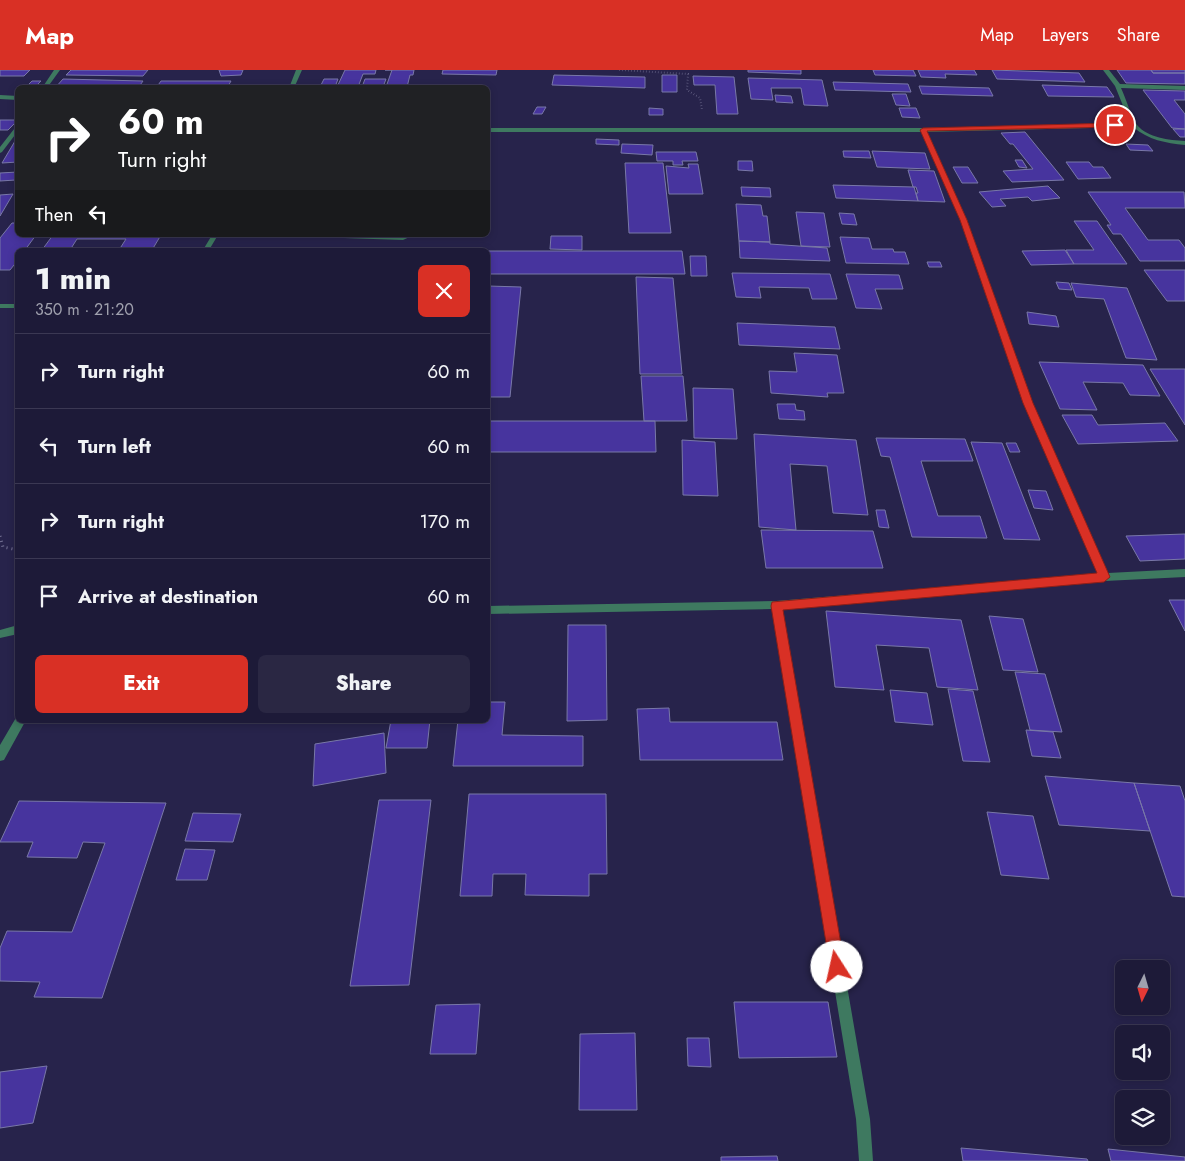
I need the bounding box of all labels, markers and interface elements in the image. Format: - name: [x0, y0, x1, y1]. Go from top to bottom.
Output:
- text: Map: [25, 18, 74, 53]
- text: Map: [980, 22, 1014, 48]
- text: Layers: [1042, 22, 1089, 48]
- text: Share: [1117, 22, 1160, 48]
- text: 60 m: [118, 97, 204, 147]
- pin: [1094, 104, 1136, 146]
- icon: right: [35, 105, 100, 170]
- icon: arrive: [1101, 111, 1129, 139]
- text: Turn right: [118, 143, 206, 175]
- icon: left: [84, 200, 112, 228]
- text: Then: [35, 201, 74, 228]
- text: 1 min: [35, 257, 111, 300]
- button: close: [418, 265, 470, 317]
- text: 350 m · 21:20: [35, 298, 134, 321]
- icon: right: [35, 357, 63, 385]
- text: Turn right: [78, 358, 164, 385]
- text: 60 m: [427, 358, 470, 385]
- icon: left: [35, 432, 63, 460]
- text: Turn left: [78, 433, 151, 460]
- text: 60 m: [427, 433, 470, 460]
- icon: right: [35, 507, 63, 535]
- text: Turn right: [78, 508, 164, 535]
- text: 170 m: [420, 508, 470, 535]
- icon: arrive: [35, 582, 63, 610]
- text: Arrive at destination: [78, 583, 258, 610]
- text: 60 m: [427, 583, 470, 610]
- button: Exit: [35, 655, 248, 713]
- button: Share: [258, 655, 470, 713]
- position arrow: [810, 940, 862, 992]
- north arrow: [1115, 960, 1170, 1015]
- map controls: [1115, 960, 1170, 1145]
- button: sound: [1115, 1025, 1170, 1080]
- button: layers: [1115, 1090, 1170, 1145]

